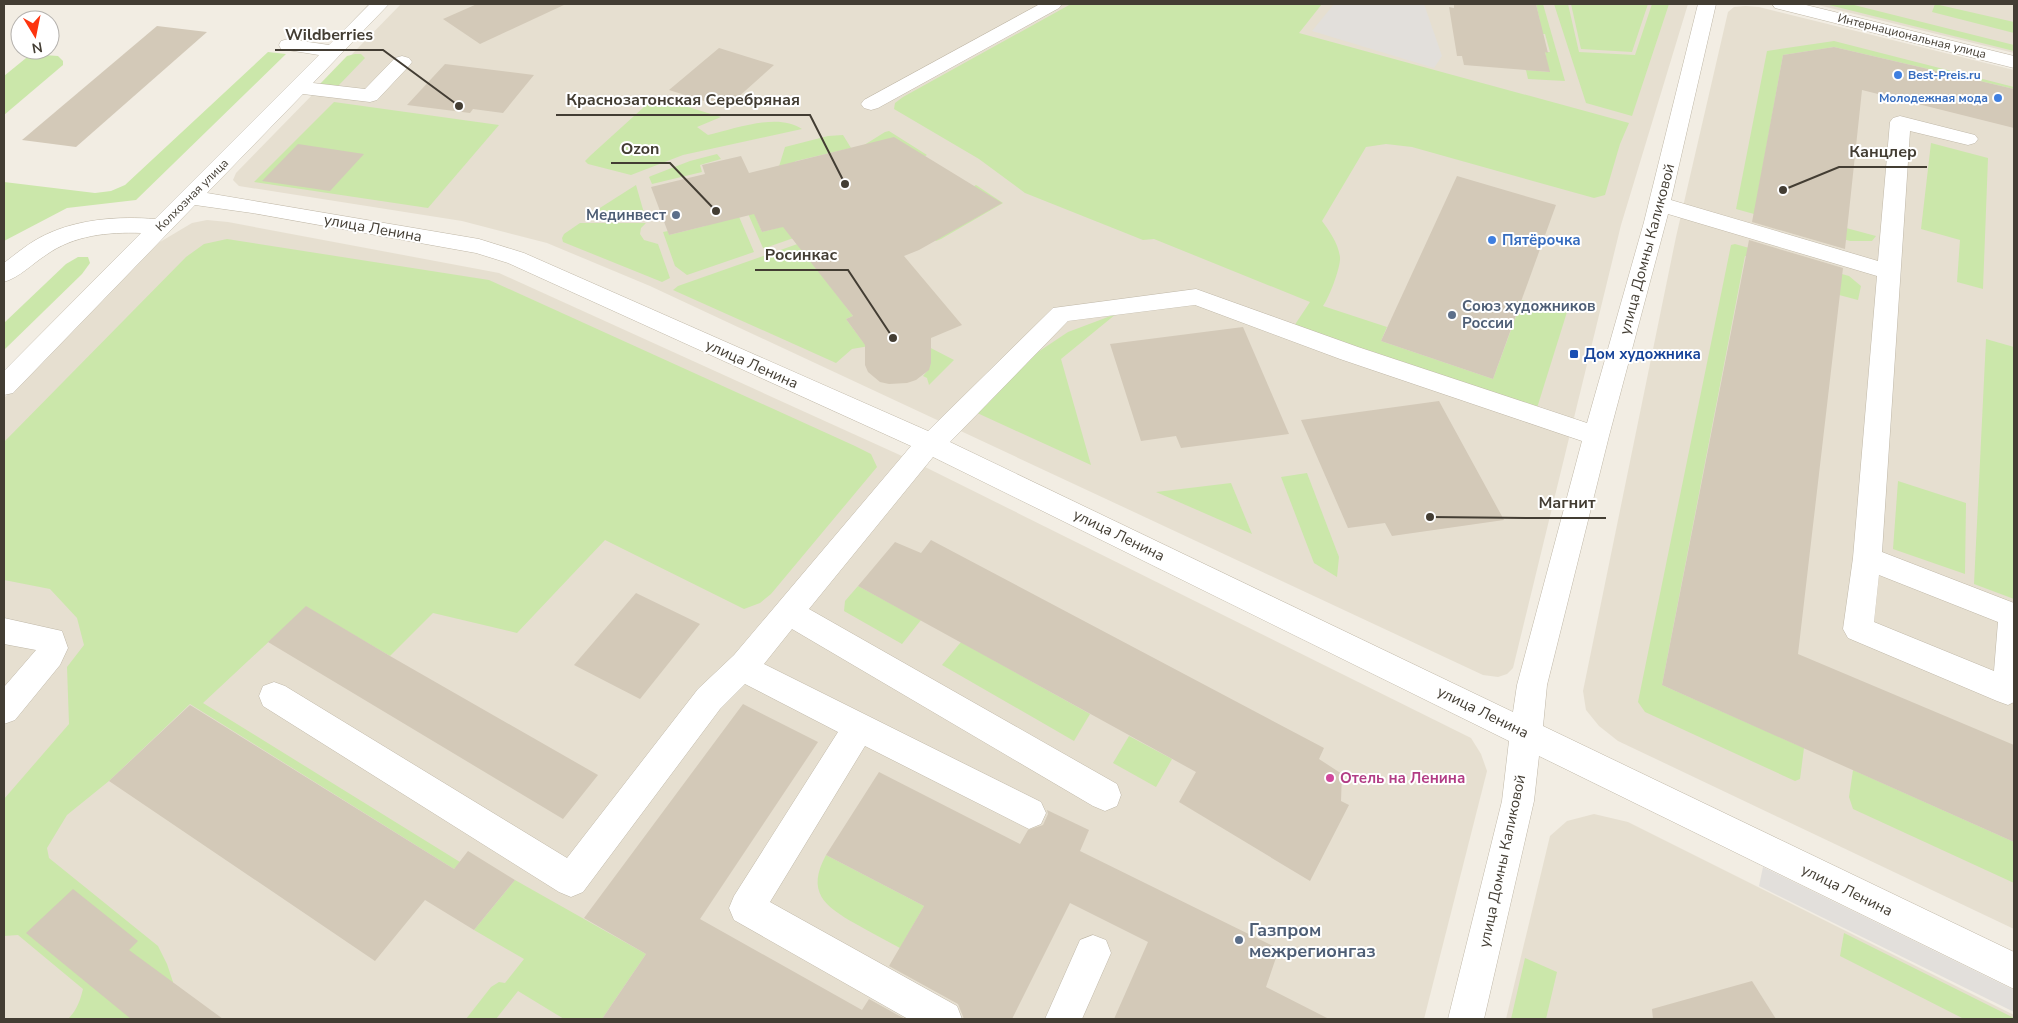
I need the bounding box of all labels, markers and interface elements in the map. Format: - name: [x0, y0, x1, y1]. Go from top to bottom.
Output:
- north arrow: [10, 10, 60, 60]
- street label: Интернациональная улица: [1836, 10, 1988, 62]
- callout: Wildberries: [275, 19, 383, 50]
- text: Wildberries: [285, 24, 373, 46]
- text: N: [30, 37, 44, 58]
- place label: Best-Preis.ru: [1908, 67, 1981, 83]
- marker: Best-Preis.ru: [1892, 69, 1904, 81]
- callout: Краснозатонская Серебряная: [556, 84, 810, 115]
- text: Краснозатонская Серебряная: [566, 89, 800, 111]
- place label: Молодежная мода: [1879, 90, 1988, 106]
- marker: Молодежная мода: [1992, 92, 2004, 104]
- callout: Ozon: [611, 132, 670, 163]
- callout: Канцлер: [1839, 136, 1927, 167]
- text: Ozon: [621, 138, 659, 160]
- text: Канцлер: [1849, 141, 1917, 163]
- street label: Колхозная улица: [152, 155, 232, 235]
- street label: улица Домны Каликовой: [1615, 161, 1679, 337]
- place label: Мединвест: [586, 205, 666, 225]
- marker: Мединвест: [670, 209, 682, 221]
- street label: улица Ленина: [322, 210, 424, 246]
- place label: Пятёрочка: [1502, 230, 1581, 250]
- marker: Пятёрочка: [1486, 234, 1498, 246]
- callout: Росинкас: [755, 239, 848, 270]
- text: Росинкас: [765, 244, 837, 266]
- place label: Союз художников России: [1462, 296, 1596, 333]
- marker: Союз художников России: [1446, 309, 1458, 321]
- street label: улица Ленина: [703, 335, 801, 393]
- place label: Дом художника: [1584, 344, 1701, 364]
- marker: Дом художника: [1568, 348, 1580, 360]
- callout: Магнит: [1528, 487, 1606, 518]
- text: Магнит: [1538, 492, 1596, 514]
- street label: улица Ленина: [1070, 504, 1168, 566]
- street label: улица Ленина: [1434, 681, 1532, 743]
- place label: Отель на Ленина: [1340, 768, 1465, 788]
- marker: Отель на Ленина: [1324, 772, 1336, 784]
- street label: улица Домны Каликовой: [1474, 773, 1530, 949]
- street label: улица Ленина: [1798, 859, 1896, 921]
- place label: Газпром межрегионгаз: [1249, 918, 1376, 963]
- marker: Газпром межрегионгаз: [1233, 934, 1245, 946]

